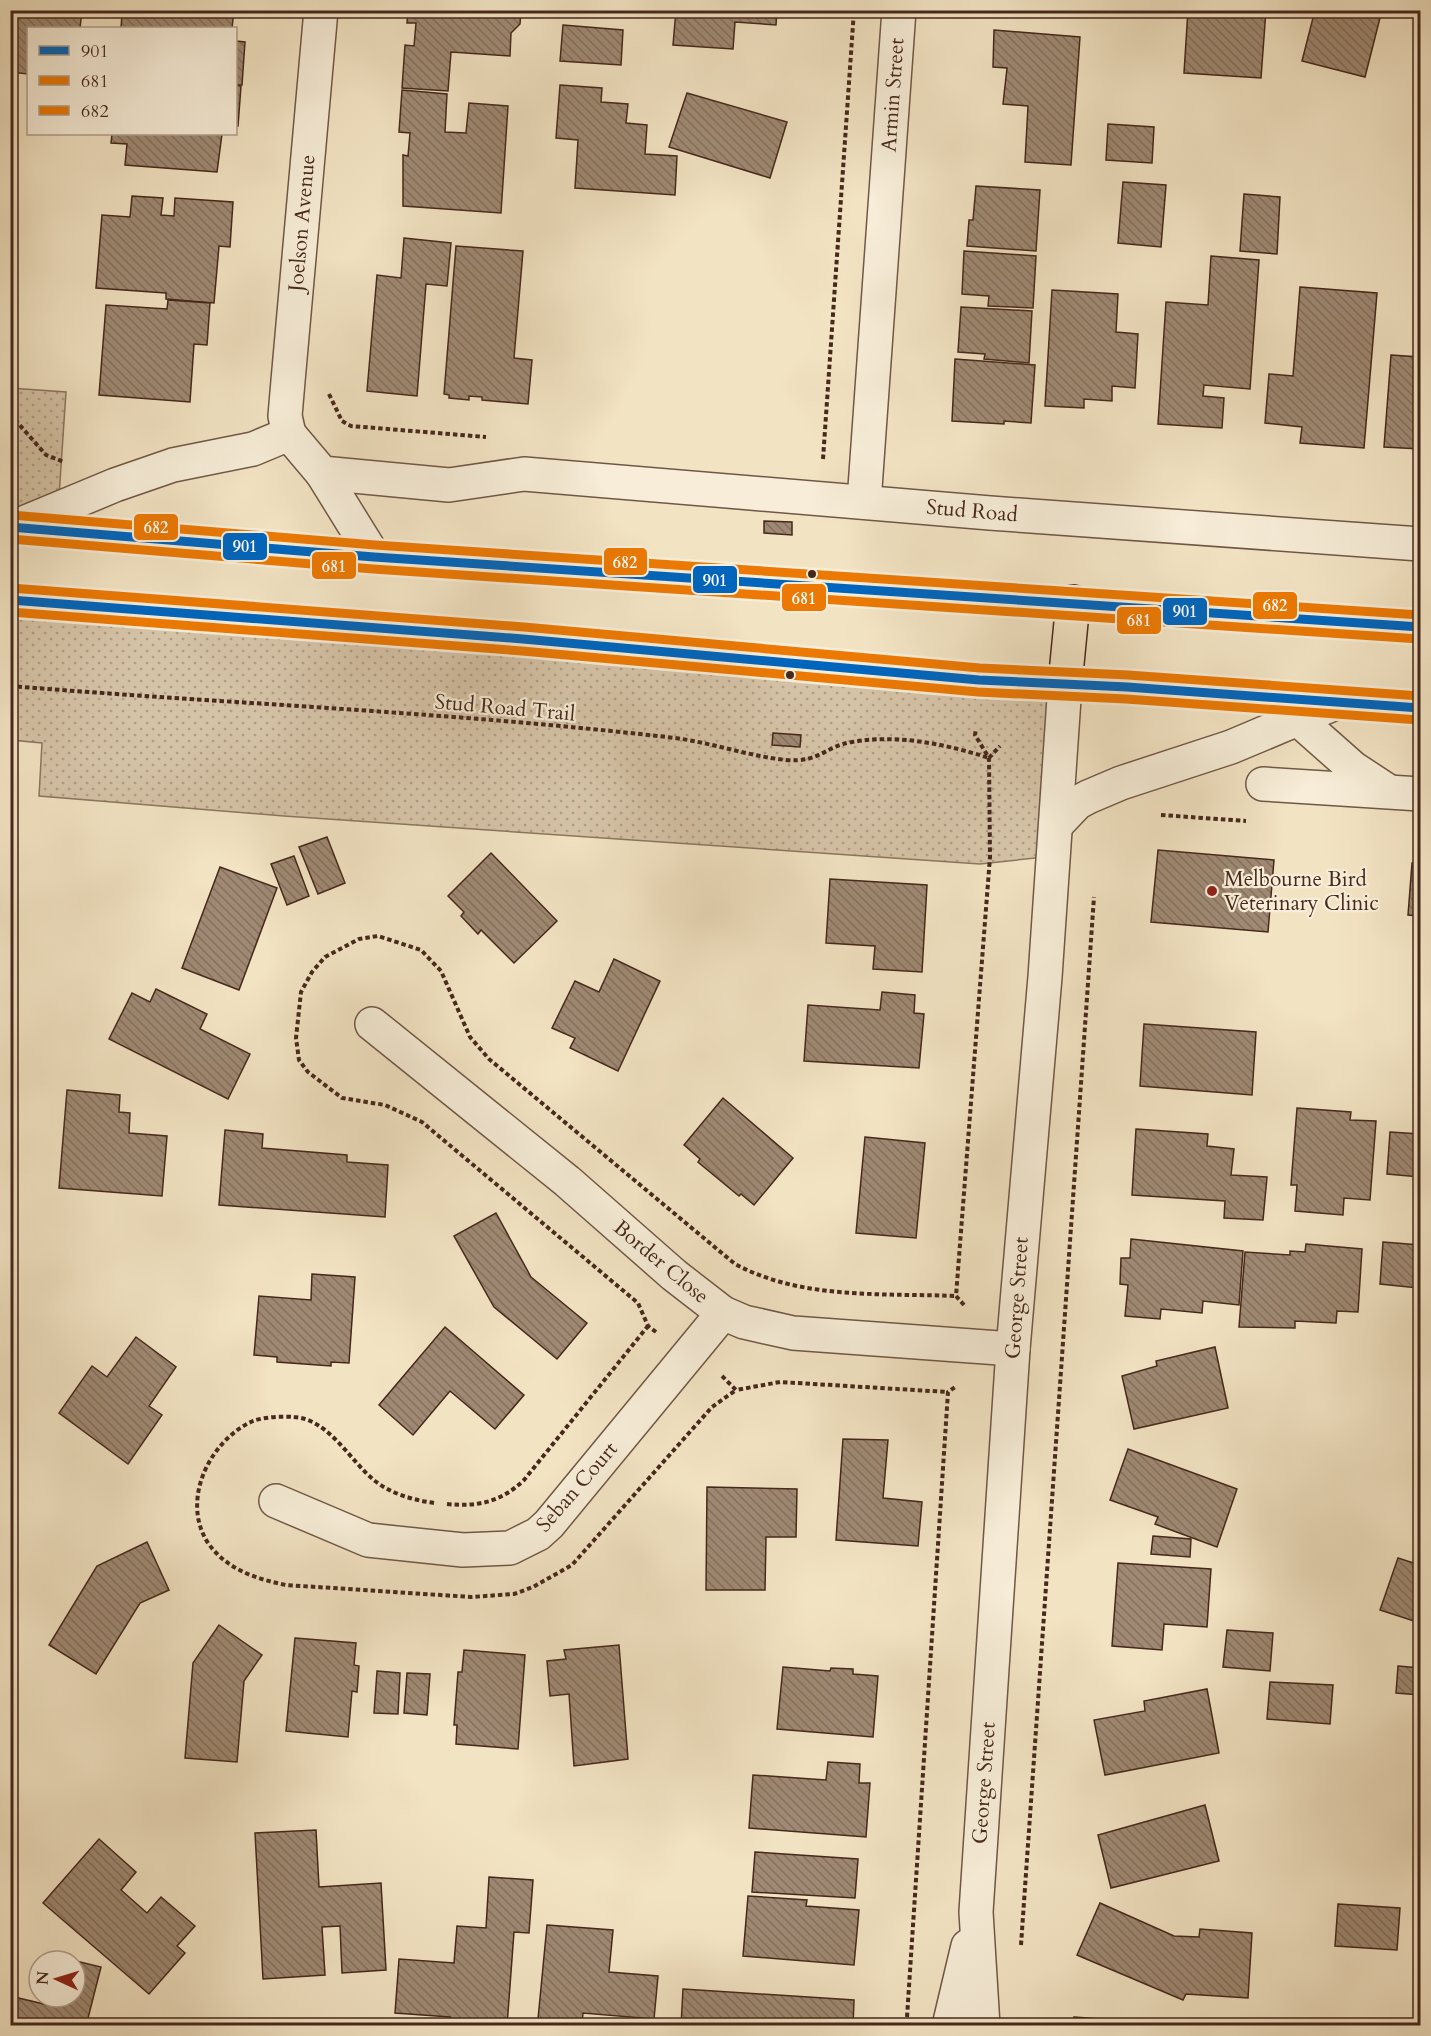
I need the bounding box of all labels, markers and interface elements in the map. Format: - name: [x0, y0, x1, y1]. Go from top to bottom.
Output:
- legend: [27, 27, 237, 135]
- street label: Armin Street: [875, 37, 911, 153]
- text: 901: [81, 39, 109, 64]
- text: 681: [81, 69, 109, 94]
- text: 682: [81, 99, 109, 124]
- street label: Joelson Avenue: [281, 153, 322, 296]
- street label: Stud Road: [925, 493, 1019, 529]
- line badge: 682: [133, 513, 179, 541]
- text: 682: [144, 517, 168, 539]
- line badge: 901: [222, 532, 268, 561]
- text: 901: [233, 536, 257, 558]
- line badge: 682: [603, 547, 648, 576]
- line badge: 681: [311, 551, 357, 580]
- text: 682: [613, 552, 637, 574]
- text: 681: [322, 556, 346, 578]
- line badge: 901: [692, 565, 738, 594]
- unlabelled marker: [806, 568, 818, 580]
- text: 901: [703, 570, 727, 592]
- line badge: 681: [781, 583, 827, 612]
- text: 681: [792, 588, 816, 610]
- line badge: 682: [1252, 591, 1298, 620]
- text: 682: [1263, 595, 1287, 617]
- line badge: 901: [1162, 597, 1208, 626]
- text: 901: [1173, 601, 1197, 623]
- line badge: 681: [1116, 606, 1162, 635]
- text: 681: [1127, 610, 1151, 632]
- unlabelled marker: [784, 669, 796, 681]
- street label: Stud Road Trail: [434, 687, 576, 729]
- place label: Melbourne Bird Veterinary Clinic: [1224, 865, 1379, 918]
- marker: Melbourne Bird Veterinary Clinic: [1205, 884, 1219, 898]
- street label: Border Close: [607, 1213, 715, 1311]
- street label: George Street: [998, 1235, 1036, 1360]
- street label: Seban Court: [530, 1435, 625, 1538]
- street label: George Street: [965, 1720, 1003, 1845]
- north arrow: [27, 1949, 87, 2009]
- text: N: [32, 1970, 54, 1986]

